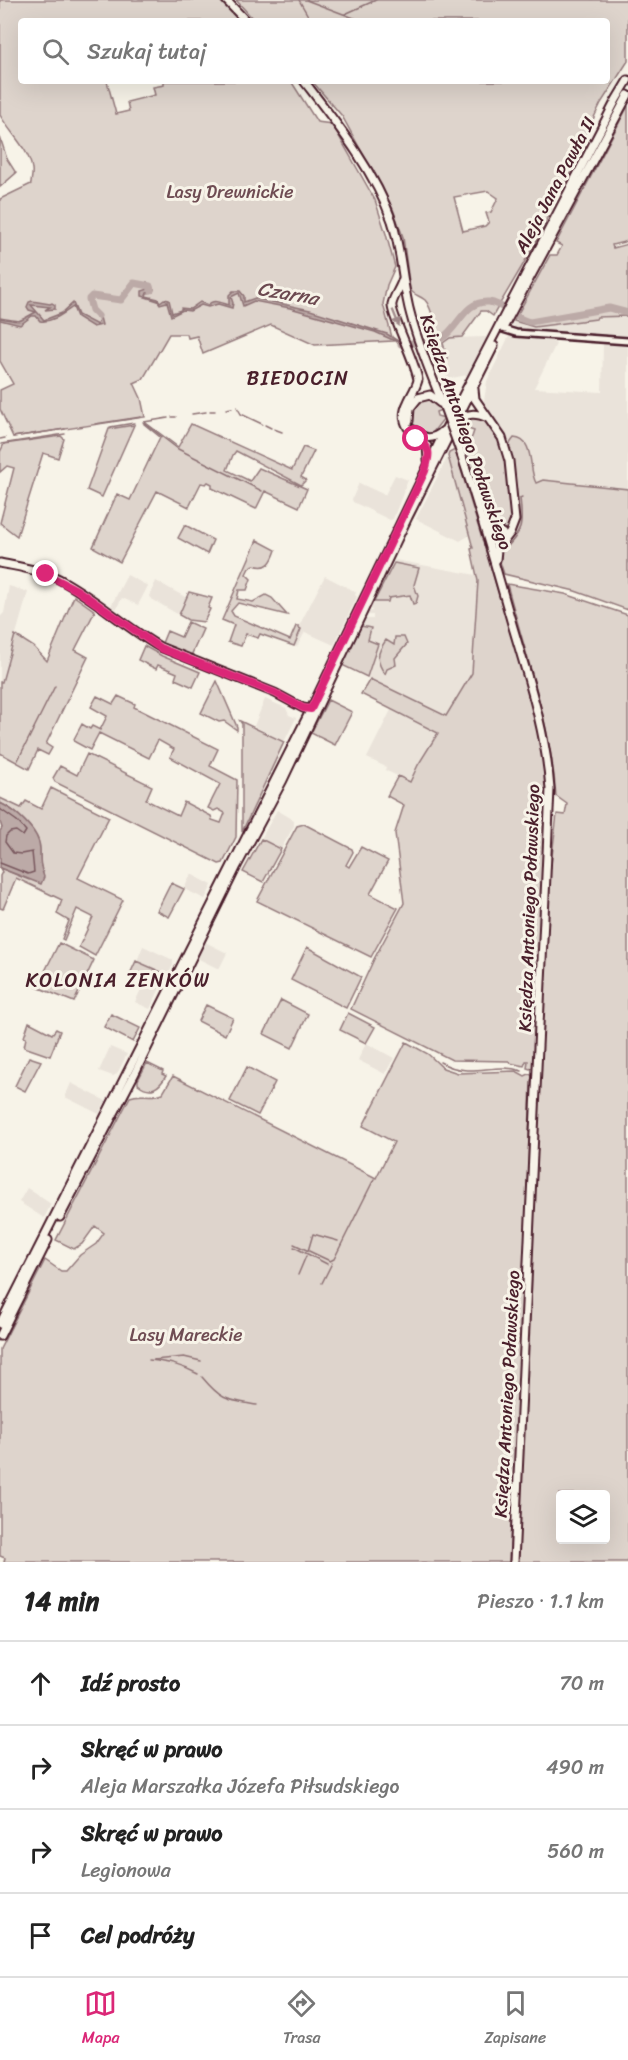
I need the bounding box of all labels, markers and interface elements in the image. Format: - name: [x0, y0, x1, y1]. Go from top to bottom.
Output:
- search box: [18, 18, 610, 84]
- text: Szukaj tutaj: [87, 32, 206, 71]
- icon: search: [39, 35, 72, 68]
- street label: Aleja Jana Pawła II: [505, 110, 605, 260]
- park label: Lasy Drewnickie: [167, 176, 293, 208]
- water label: Czarna: [255, 271, 324, 317]
- one-way arrow: [391, 310, 401, 328]
- street label: Księdza Antoniego Poławskiego: [411, 310, 521, 554]
- district label: BIEDOCIN: [247, 361, 349, 396]
- route start: [402, 425, 428, 451]
- route end: [32, 560, 58, 586]
- street label: Księdza Antoniego Poławskiego: [509, 784, 549, 1032]
- district label: KOLONIA ZENKÓW: [26, 963, 210, 998]
- street label: Księdza Antoniego Poławskiego: [485, 1269, 529, 1519]
- park label: Lasy Mareckie: [130, 1319, 242, 1351]
- map controls: [556, 1490, 610, 1544]
- button: layers: [556, 1490, 610, 1544]
- text: 14 min: [24, 1578, 99, 1624]
- text: Pieszo · 1.1 km: [477, 1584, 604, 1619]
- text: Idź prosto: [81, 1664, 180, 1703]
- text: 70 m: [559, 1666, 604, 1701]
- icon: ahead: [24, 1667, 57, 1700]
- text: Skręć w prawo: [81, 1730, 223, 1769]
- text: 490 m: [546, 1750, 604, 1785]
- icon: right: [24, 1751, 57, 1784]
- text: Aleja Marszałka Józefa Piłsudskiego: [81, 1769, 399, 1804]
- text: Skręć w prawo: [81, 1814, 223, 1853]
- text: 560 m: [547, 1834, 604, 1869]
- icon: right: [24, 1835, 57, 1868]
- text: Legionowa: [81, 1853, 171, 1888]
- text: Cel podróży: [81, 1916, 194, 1955]
- icon: arrive: [24, 1919, 57, 1952]
- tab: Mapa: [82, 1987, 119, 2052]
- tab: Trasa: [283, 1987, 321, 2052]
- tab: Zapisane: [484, 1987, 546, 2052]

